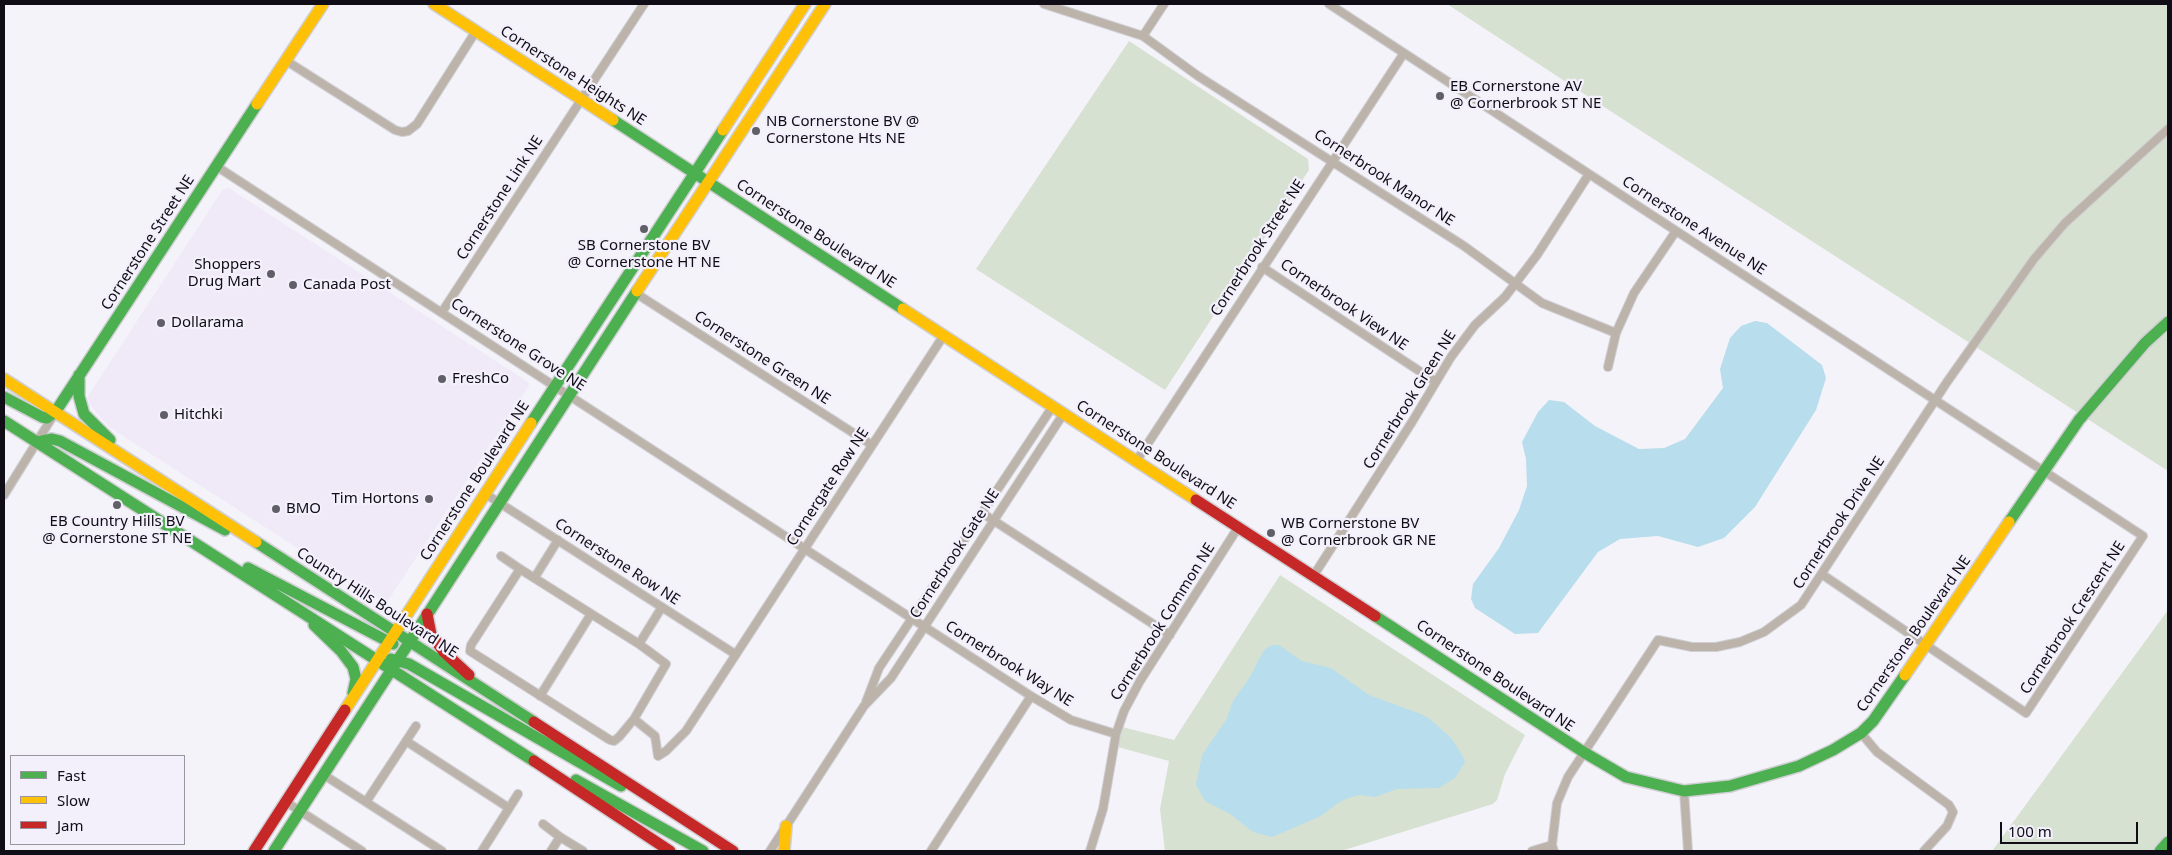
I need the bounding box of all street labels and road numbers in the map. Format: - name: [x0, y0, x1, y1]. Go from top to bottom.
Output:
- street label: Cornerstone Heights NE: [497, 22, 649, 130]
- street label: Cornerbrook Manor NE: [1310, 126, 1458, 230]
- street label: Cornerstone Link NE: [453, 132, 547, 264]
- street label: Cornerstone Street NE: [98, 172, 198, 314]
- street label: Cornerstone Avenue NE: [1619, 173, 1769, 279]
- street label: Cornerstone Boulevard NE: [733, 176, 899, 292]
- street label: Cornerbrook Street NE: [1207, 176, 1309, 320]
- street label: Cornerbrook View NE: [1277, 256, 1411, 354]
- street label: Cornerstone Grove NE: [447, 295, 589, 395]
- street label: Cornerstone Green NE: [691, 307, 833, 409]
- street label: Cornerbrook Green NE: [1360, 327, 1460, 473]
- street label: Cornerstone Boulevard NE: [1073, 397, 1239, 513]
- street label: Cornerstone Boulevard NE: [417, 398, 533, 564]
- street label: Cornergate Row NE: [783, 424, 873, 550]
- street label: Cornerbrook Drive NE: [1789, 453, 1889, 593]
- street label: Cornerbrook Gate NE: [906, 486, 1004, 622]
- street label: Cornerstone Row NE: [551, 515, 683, 609]
- street label: Cornerbrook Crescent NE: [2017, 538, 2129, 698]
- street label: Cornerbrook Common NE: [1107, 540, 1219, 704]
- street label: Country Hills Boulevard NE: [293, 544, 461, 662]
- street label: Cornerstone Boulevard NE: [1853, 552, 1975, 716]
- street label: Cornerstone Boulevard NE: [1412, 616, 1578, 736]
- street label: Cornerbrook Way NE: [942, 617, 1076, 711]

